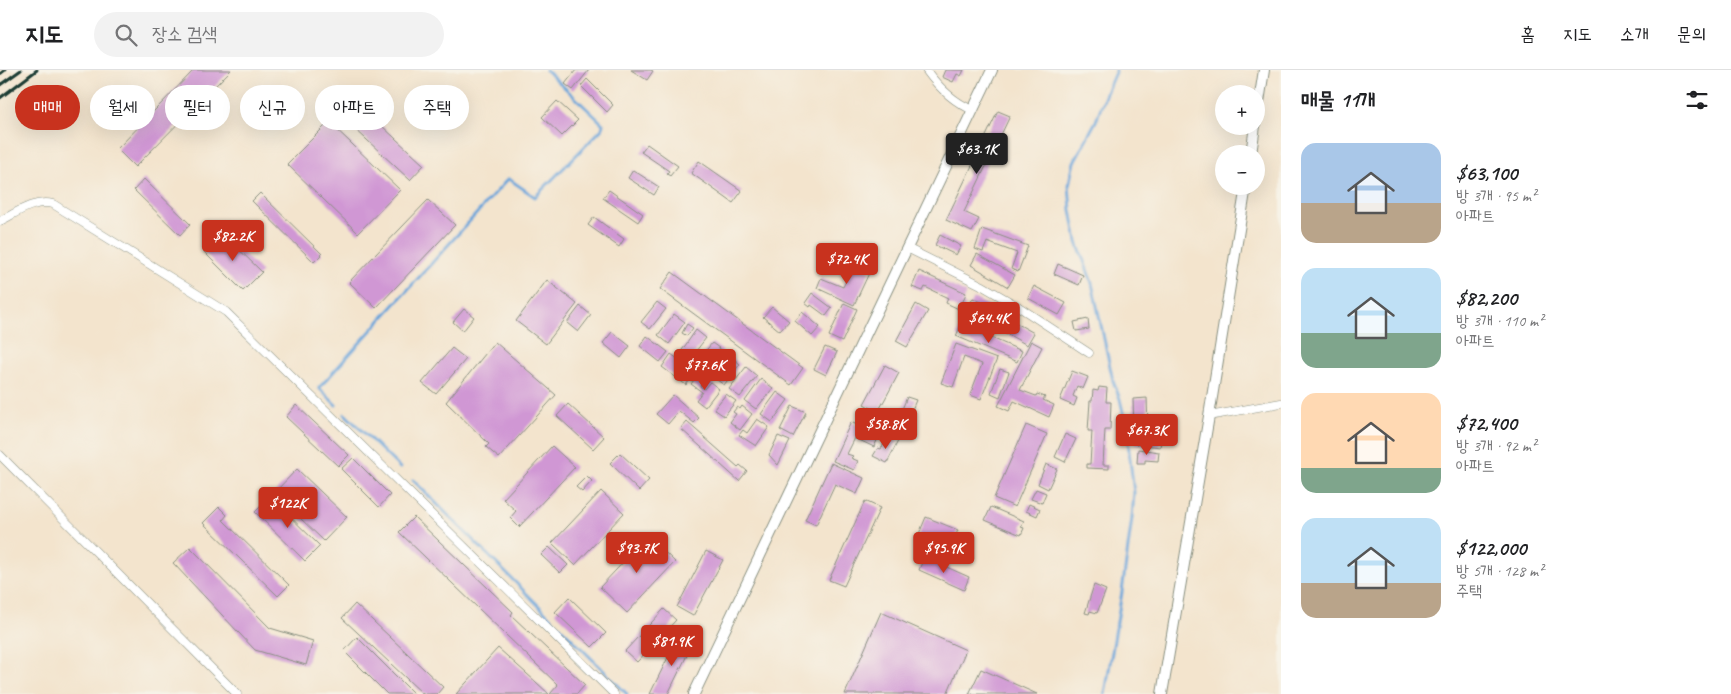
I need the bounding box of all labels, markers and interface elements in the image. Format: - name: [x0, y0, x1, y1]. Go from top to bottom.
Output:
- search box: [94, 12, 444, 57]
- text: 지도: [25, 19, 64, 49]
- icon: search: [112, 21, 140, 49]
- text: 장소 검색: [152, 22, 217, 46]
- text: 홈: [1521, 23, 1535, 45]
- text: 지도: [1563, 23, 1592, 45]
- text: 소개: [1620, 23, 1649, 45]
- text: 문의: [1677, 23, 1706, 45]
- chip: 매매: [15, 85, 80, 130]
- chip: 월세: [90, 85, 155, 130]
- chip: 필터: [165, 85, 230, 130]
- chip: 신규: [240, 85, 305, 130]
- chip: 아파트: [315, 85, 394, 130]
- chip: 주택: [404, 85, 469, 130]
- map controls: [1215, 85, 1265, 195]
- button: +: [1215, 85, 1265, 135]
- icon: filters: [1683, 86, 1711, 114]
- text: 매물 11개: [1301, 87, 1376, 113]
- pin: $63.1K: [936, 132, 1018, 175]
- text: $63.1K: [957, 139, 997, 159]
- button: −: [1215, 145, 1265, 195]
- text: $63,100: [1456, 160, 1517, 186]
- icon: home: [1341, 163, 1401, 223]
- text: 방 3개 · 95 m²: [1456, 186, 1536, 206]
- text: 아파트: [1456, 206, 1495, 226]
- pin: $82.2K: [192, 220, 274, 262]
- text: $82.2K: [213, 226, 253, 246]
- pin: $72.4K: [806, 242, 888, 285]
- text: $72.4K: [827, 249, 867, 269]
- text: $82,200: [1456, 285, 1517, 311]
- icon: home: [1341, 288, 1401, 348]
- pin: $64.4K: [948, 302, 1030, 344]
- text: $64.4K: [969, 308, 1009, 328]
- text: 방 3개 · 110 m²: [1456, 311, 1543, 331]
- text: 아파트: [1456, 331, 1495, 351]
- pin: $77.6K: [664, 348, 746, 391]
- text: $77.6K: [685, 355, 725, 375]
- pin: $58.8K: [845, 408, 927, 450]
- text: $72,400: [1456, 410, 1517, 436]
- icon: home: [1341, 413, 1401, 473]
- text: $58.8K: [866, 414, 906, 434]
- pin: $67.3K: [1106, 414, 1188, 456]
- text: $67.3K: [1127, 420, 1167, 440]
- text: 방 3개 · 92 m²: [1456, 436, 1536, 456]
- text: 아파트: [1456, 456, 1495, 476]
- pin: $122K: [253, 486, 323, 529]
- text: $122K: [270, 493, 306, 513]
- pin: $93.7K: [596, 532, 678, 574]
- pin: $95.9K: [903, 532, 985, 574]
- text: $122,000: [1456, 535, 1526, 561]
- text: $93.7K: [617, 538, 657, 558]
- text: $95.9K: [924, 538, 964, 558]
- icon: home: [1341, 538, 1401, 598]
- text: 방 5개 · 128 m²: [1456, 561, 1543, 581]
- text: 주택: [1456, 581, 1482, 601]
- pin: $81.9K: [631, 624, 713, 667]
- text: $81.9K: [652, 631, 692, 651]

